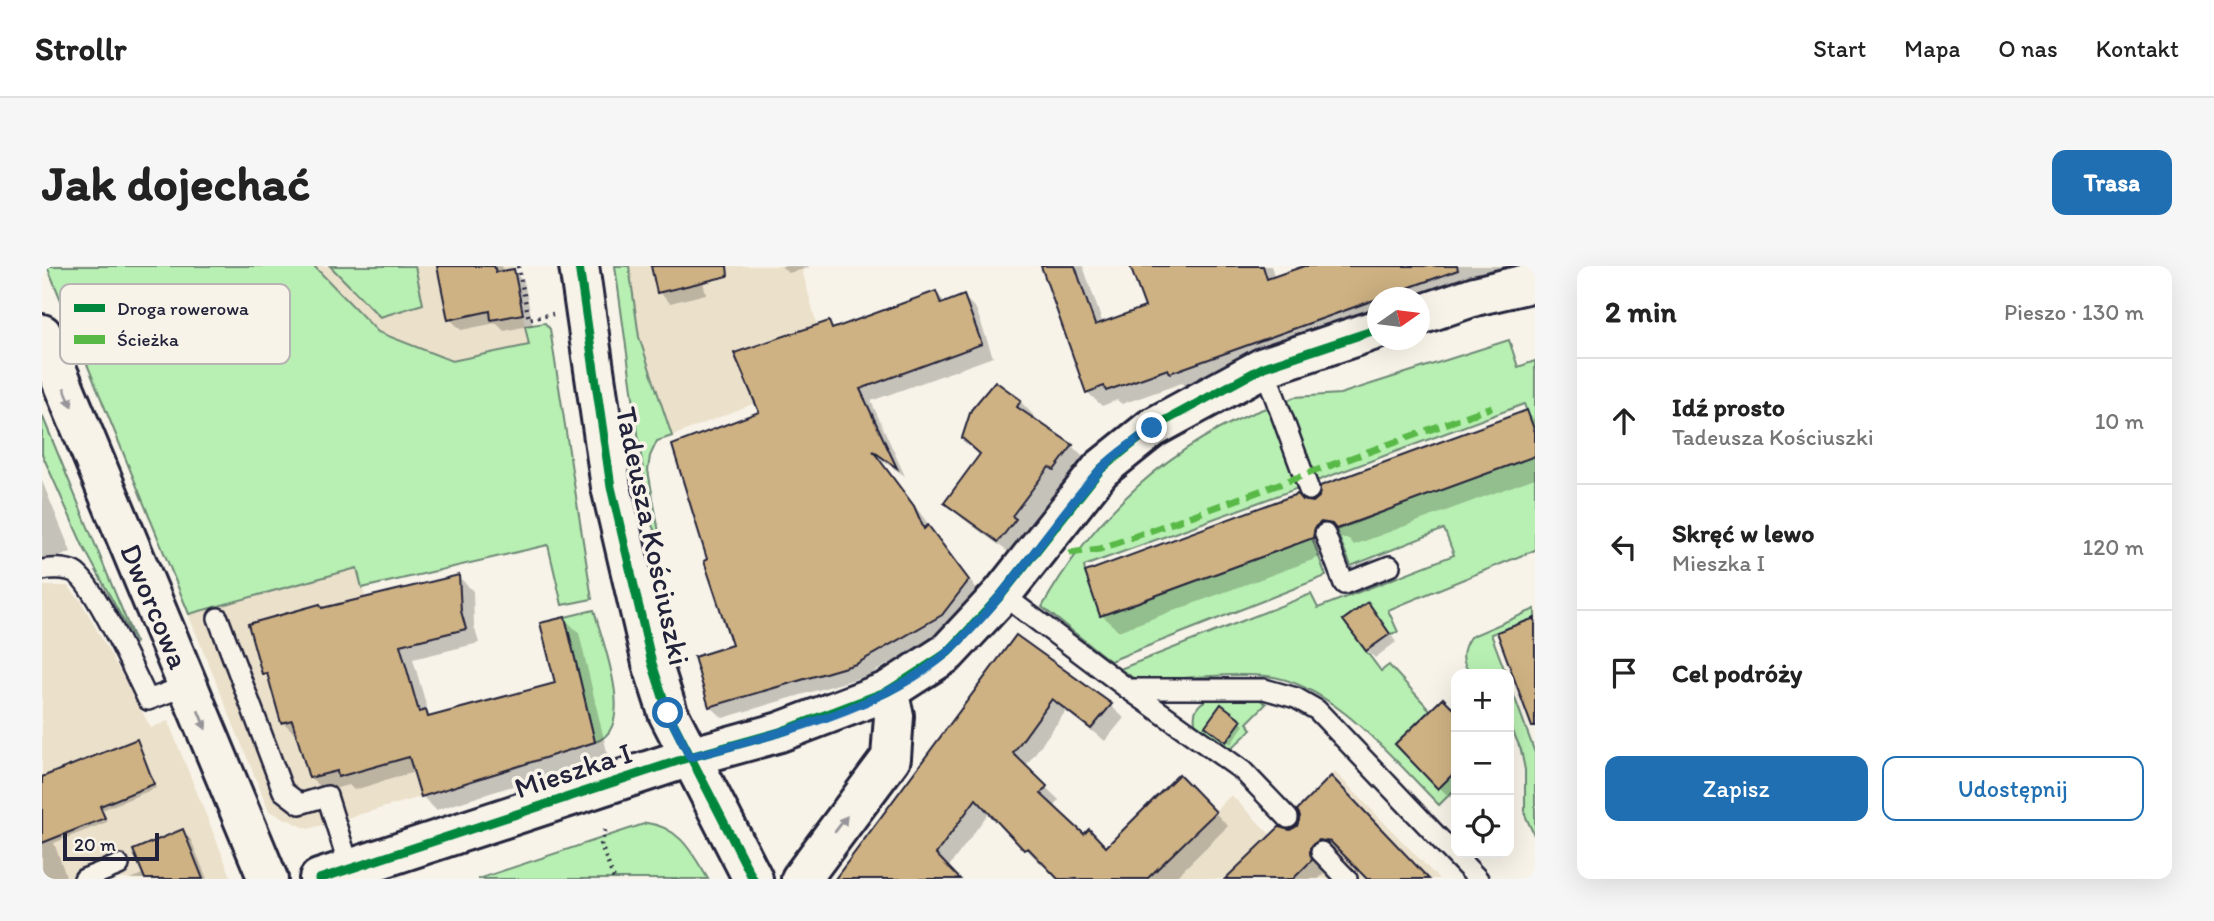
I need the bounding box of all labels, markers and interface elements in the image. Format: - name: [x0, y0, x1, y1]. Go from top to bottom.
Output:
- text: Strollr: [35, 29, 126, 68]
- text: Start: [1813, 34, 1866, 63]
- text: Mapa: [1904, 34, 1960, 63]
- text: O nas: [1998, 34, 2058, 63]
- text: Kontakt: [2096, 34, 2179, 63]
- button: Trasa: [2052, 150, 2172, 215]
- text: Jak dojechać: [42, 153, 310, 212]
- legend: [60, 284, 290, 364]
- north arrow: [1367, 287, 1430, 350]
- text: 2 min: [1605, 293, 1676, 330]
- text: Droga rowerowa: [117, 297, 249, 320]
- text: Pieszo · 130 m: [2004, 298, 2144, 326]
- text: Ścieżka: [117, 328, 179, 351]
- one-way arrow: [62, 387, 74, 407]
- text: Idź prosto: [1672, 391, 1785, 423]
- icon: ahead: [1605, 402, 1643, 440]
- street label: Tadeusza Kościuszki: [608, 403, 698, 669]
- text: 10 m: [2095, 407, 2144, 435]
- route end: [1136, 412, 1167, 443]
- text: Tadeusza Kościuszki: [1672, 423, 1874, 451]
- text: Skręć w lewo: [1672, 517, 1815, 549]
- icon: left: [1605, 528, 1643, 566]
- text: 120 m: [2083, 533, 2144, 561]
- street label: Dworcowa: [112, 538, 198, 674]
- text: Mieszka I: [1672, 549, 1765, 577]
- icon: arrive: [1605, 654, 1643, 692]
- text: Cel podróży: [1672, 657, 1802, 689]
- map controls: [1451, 669, 1514, 858]
- button: +: [1451, 669, 1514, 732]
- route start: [652, 697, 683, 728]
- one-way arrow: [197, 710, 208, 731]
- button: −: [1451, 732, 1514, 795]
- street label: Mieszka I: [509, 734, 637, 806]
- button: Zapisz: [1605, 756, 1868, 821]
- button: Udostępnij: [1882, 756, 2144, 821]
- button: locate: [1451, 795, 1514, 858]
- one-way arrow: [834, 815, 848, 833]
- scale bar: [63, 830, 159, 862]
- text: 20 m: [74, 833, 116, 856]

